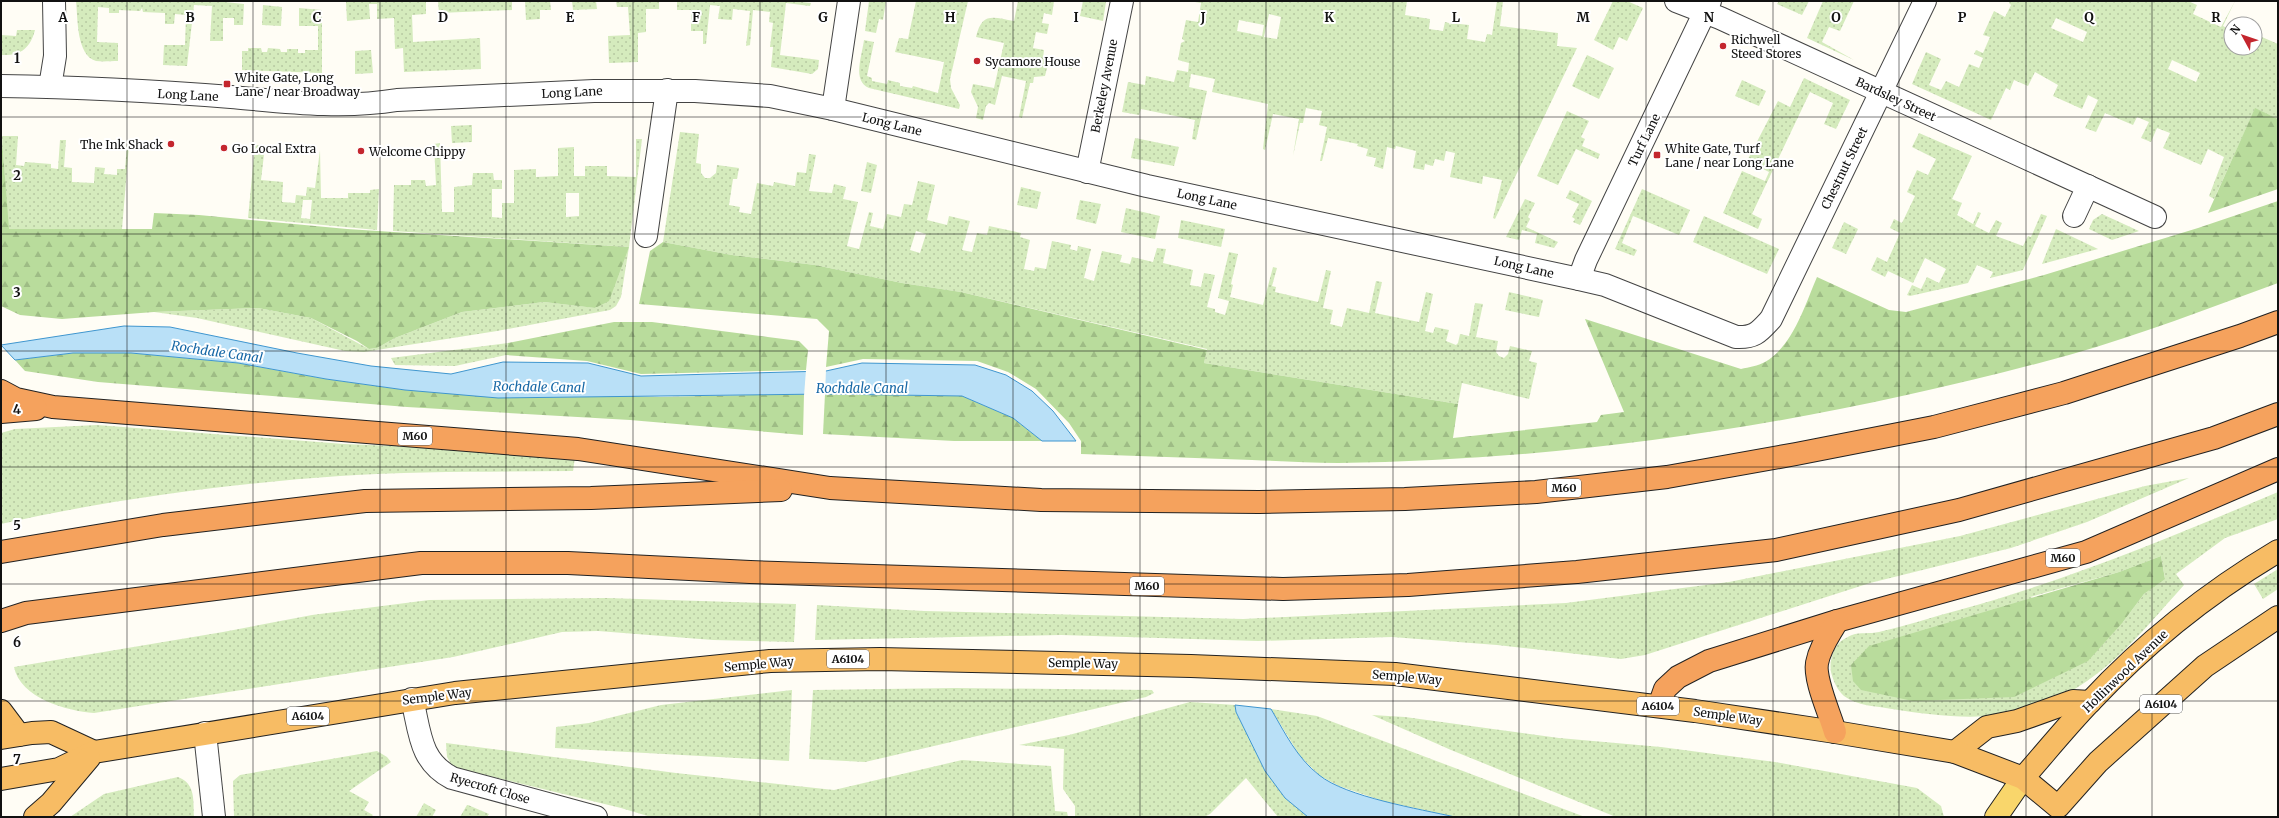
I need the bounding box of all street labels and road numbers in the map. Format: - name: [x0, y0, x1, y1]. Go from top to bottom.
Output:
- street label: Berkeley Avenue: [1088, 38, 1120, 134]
- street label: Bardsley Street: [1853, 74, 1939, 124]
- street label: Long Lane: [541, 83, 603, 101]
- street label: Long Lane: [157, 86, 219, 104]
- street label: Long Lane: [861, 109, 923, 139]
- street label: Turf Lane: [1625, 111, 1663, 169]
- street label: Chestnut Street: [1818, 124, 1871, 212]
- street label: Long Lane: [1176, 185, 1238, 213]
- street label: Long Lane: [1493, 253, 1555, 281]
- road number: M60: [398, 427, 432, 445]
- road number: M60: [1547, 479, 1581, 497]
- road number: M60: [2046, 549, 2080, 567]
- road number: M60: [1130, 577, 1164, 595]
- street label: Hollinwood Avenue: [2079, 627, 2171, 715]
- road number: A6104: [827, 650, 869, 668]
- street label: Semple Way: [723, 653, 795, 675]
- street label: Semple Way: [1048, 655, 1118, 671]
- street label: Semple Way: [1371, 666, 1443, 688]
- street label: Semple Way: [401, 684, 473, 708]
- road number: A6104: [2140, 695, 2182, 713]
- road number: A6104: [1637, 697, 1679, 715]
- street label: Semple Way: [1692, 704, 1764, 728]
- road number: A6104: [287, 707, 329, 725]
- street label: Ryecroft Close: [448, 769, 532, 807]

